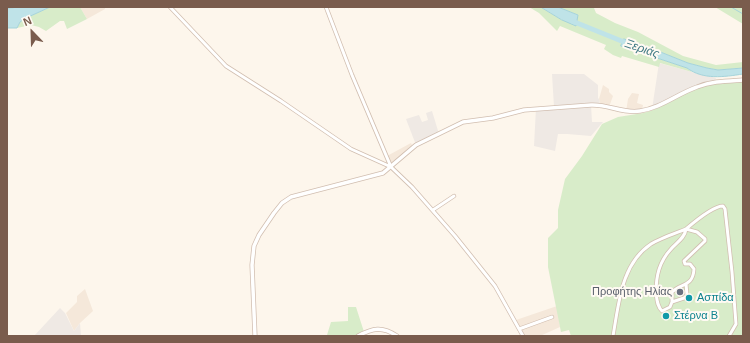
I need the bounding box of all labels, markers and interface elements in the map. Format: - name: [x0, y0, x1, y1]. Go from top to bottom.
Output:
- north arrow: [12, 12, 52, 52]
- text: N: [21, 14, 33, 28]
- water label: Ξεριάς: [623, 36, 661, 62]
- place label: Προφήτης Ηλίας: [592, 285, 672, 299]
- marker: Προφήτης Ηλίας: [675, 287, 685, 297]
- place label: Ασπίδα: [697, 291, 734, 305]
- marker: Ασπίδα: [684, 293, 694, 303]
- place label: Στέρνα Β: [674, 309, 718, 323]
- marker: Στέρνα Β: [661, 311, 671, 321]

